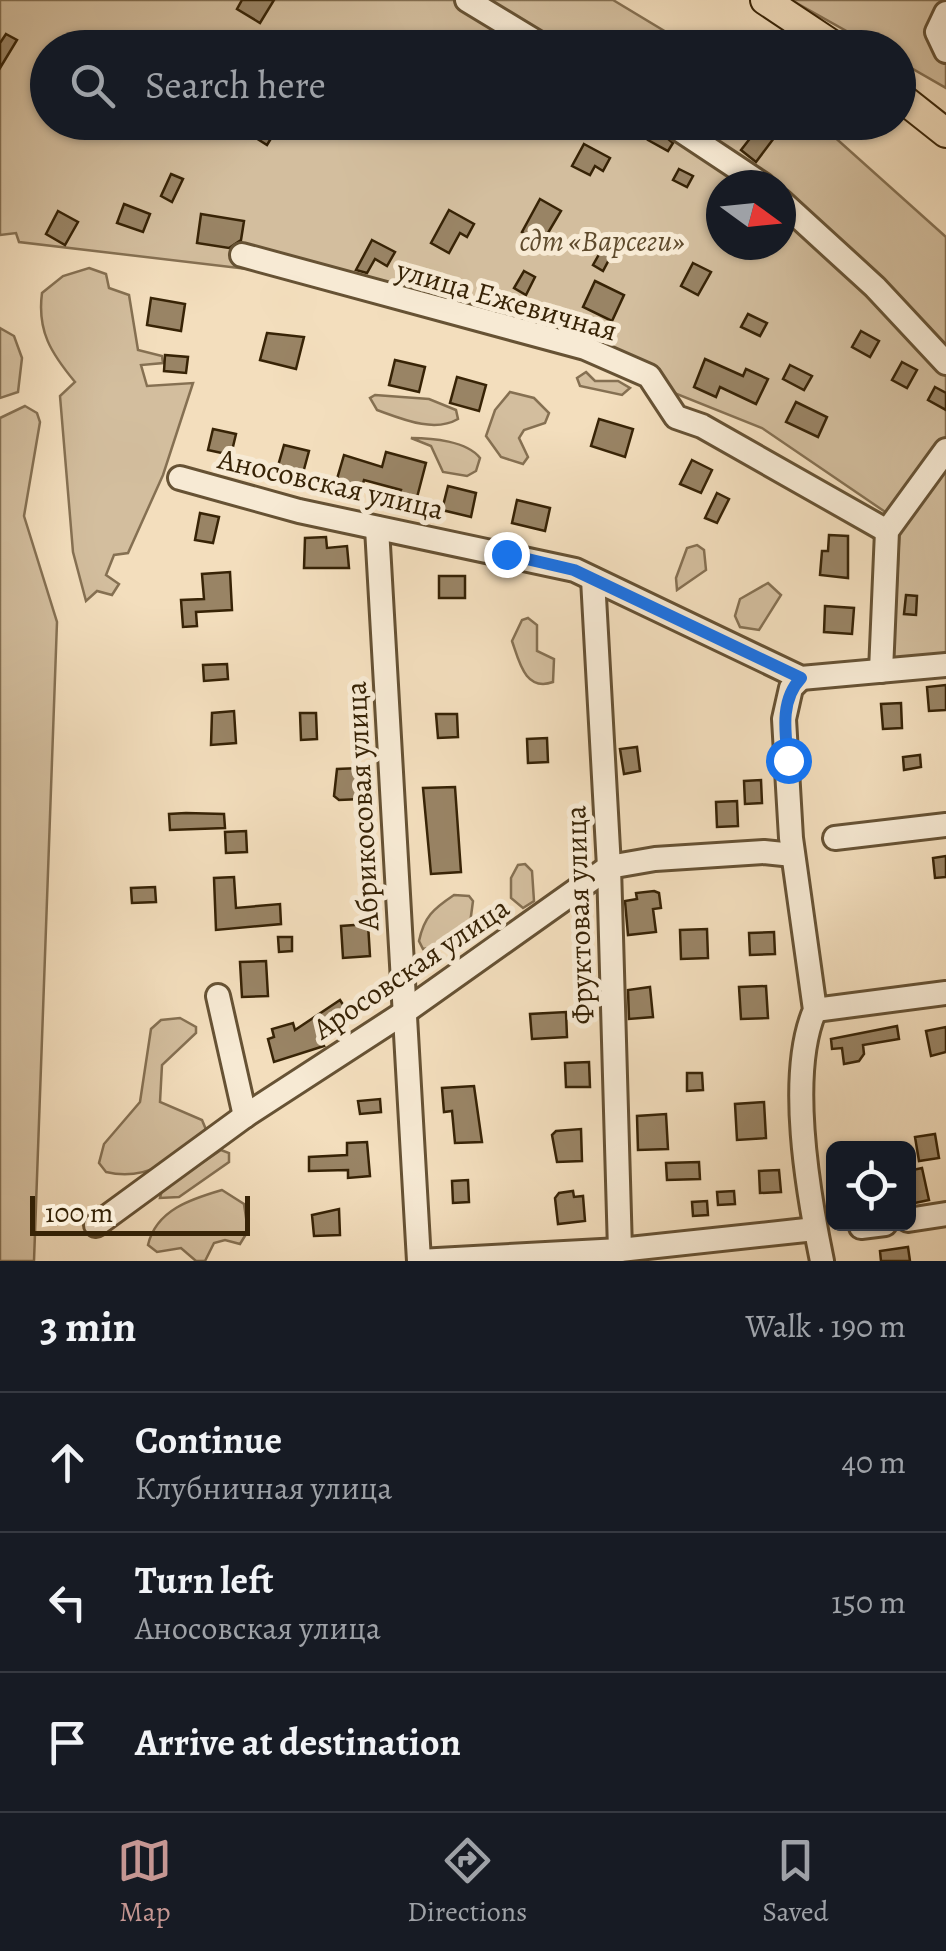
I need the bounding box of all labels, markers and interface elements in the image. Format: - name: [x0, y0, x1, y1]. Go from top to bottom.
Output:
- search box: [30, 30, 916, 140]
- icon: search: [65, 58, 120, 113]
- text: Search here: [145, 59, 326, 111]
- north arrow: [706, 170, 796, 260]
- park label: сдт «Варсеги»: [519, 221, 685, 261]
- street label: улица Ежевичная: [391, 249, 622, 351]
- street label: Аносовская улица: [213, 438, 448, 529]
- route end: [484, 532, 530, 578]
- street label: Абрикосовая улица: [335, 680, 389, 933]
- route start: [766, 738, 812, 784]
- street label: Фруктовая улица: [555, 805, 603, 1025]
- street label: Аросовская улица: [304, 887, 517, 1049]
- map controls: [826, 1141, 916, 1231]
- button: locate: [826, 1141, 916, 1231]
- scale bar: [30, 1191, 250, 1236]
- text: 100 m: [45, 1194, 113, 1232]
- text: 3 min: [40, 1298, 136, 1355]
- text: Walk · 190 m: [746, 1304, 906, 1348]
- text: Continue: [135, 1414, 282, 1466]
- icon: ahead: [40, 1435, 95, 1490]
- text: 40 m: [841, 1440, 906, 1484]
- text: Клубничная улица: [135, 1466, 392, 1510]
- text: Turn left: [135, 1554, 274, 1606]
- icon: left: [40, 1575, 95, 1630]
- text: 150 m: [831, 1580, 906, 1624]
- text: Аносовская улица: [135, 1606, 381, 1650]
- icon: arrive: [40, 1715, 95, 1770]
- text: Arrive at destination: [135, 1716, 461, 1768]
- tab: Map: [117, 1833, 172, 1931]
- tab: Directions: [407, 1833, 527, 1931]
- tab: Saved: [762, 1833, 829, 1931]

